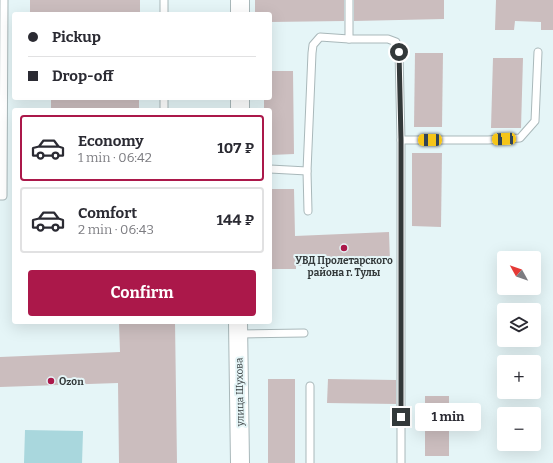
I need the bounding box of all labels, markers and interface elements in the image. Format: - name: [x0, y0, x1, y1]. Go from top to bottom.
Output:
- text: Pickup: [52, 28, 101, 46]
- route start: [390, 43, 408, 61]
- text: Drop-off: [52, 67, 113, 85]
- icon: car: [30, 130, 66, 166]
- text: Economy: [78, 132, 144, 150]
- car: [492, 132, 516, 146]
- car: [418, 134, 442, 146]
- text: 107 ₽: [217, 139, 254, 157]
- text: 1 min · 06:42: [78, 150, 152, 165]
- icon: car: [30, 202, 66, 238]
- text: Comfort: [78, 204, 137, 222]
- text: 144 ₽: [217, 211, 254, 229]
- text: 2 min · 06:43: [78, 222, 154, 237]
- marker: УВД Пролетарского района г. Тулы: [339, 243, 349, 253]
- north arrow: [497, 251, 541, 295]
- map controls: [497, 251, 541, 451]
- place label: УВД Пролетарского района г. Тулы: [295, 255, 393, 279]
- button: Confirm: [28, 270, 256, 316]
- button: layers: [497, 303, 541, 347]
- button: +: [497, 355, 541, 399]
- street label: улица Шухова: [233, 357, 247, 427]
- marker: Ozon: [46, 376, 56, 386]
- place label: Ozon: [59, 376, 84, 388]
- callout: 1 min: [415, 403, 481, 431]
- button: −: [497, 407, 541, 451]
- route end: [392, 408, 410, 426]
- text: 1 min: [432, 409, 464, 424]

